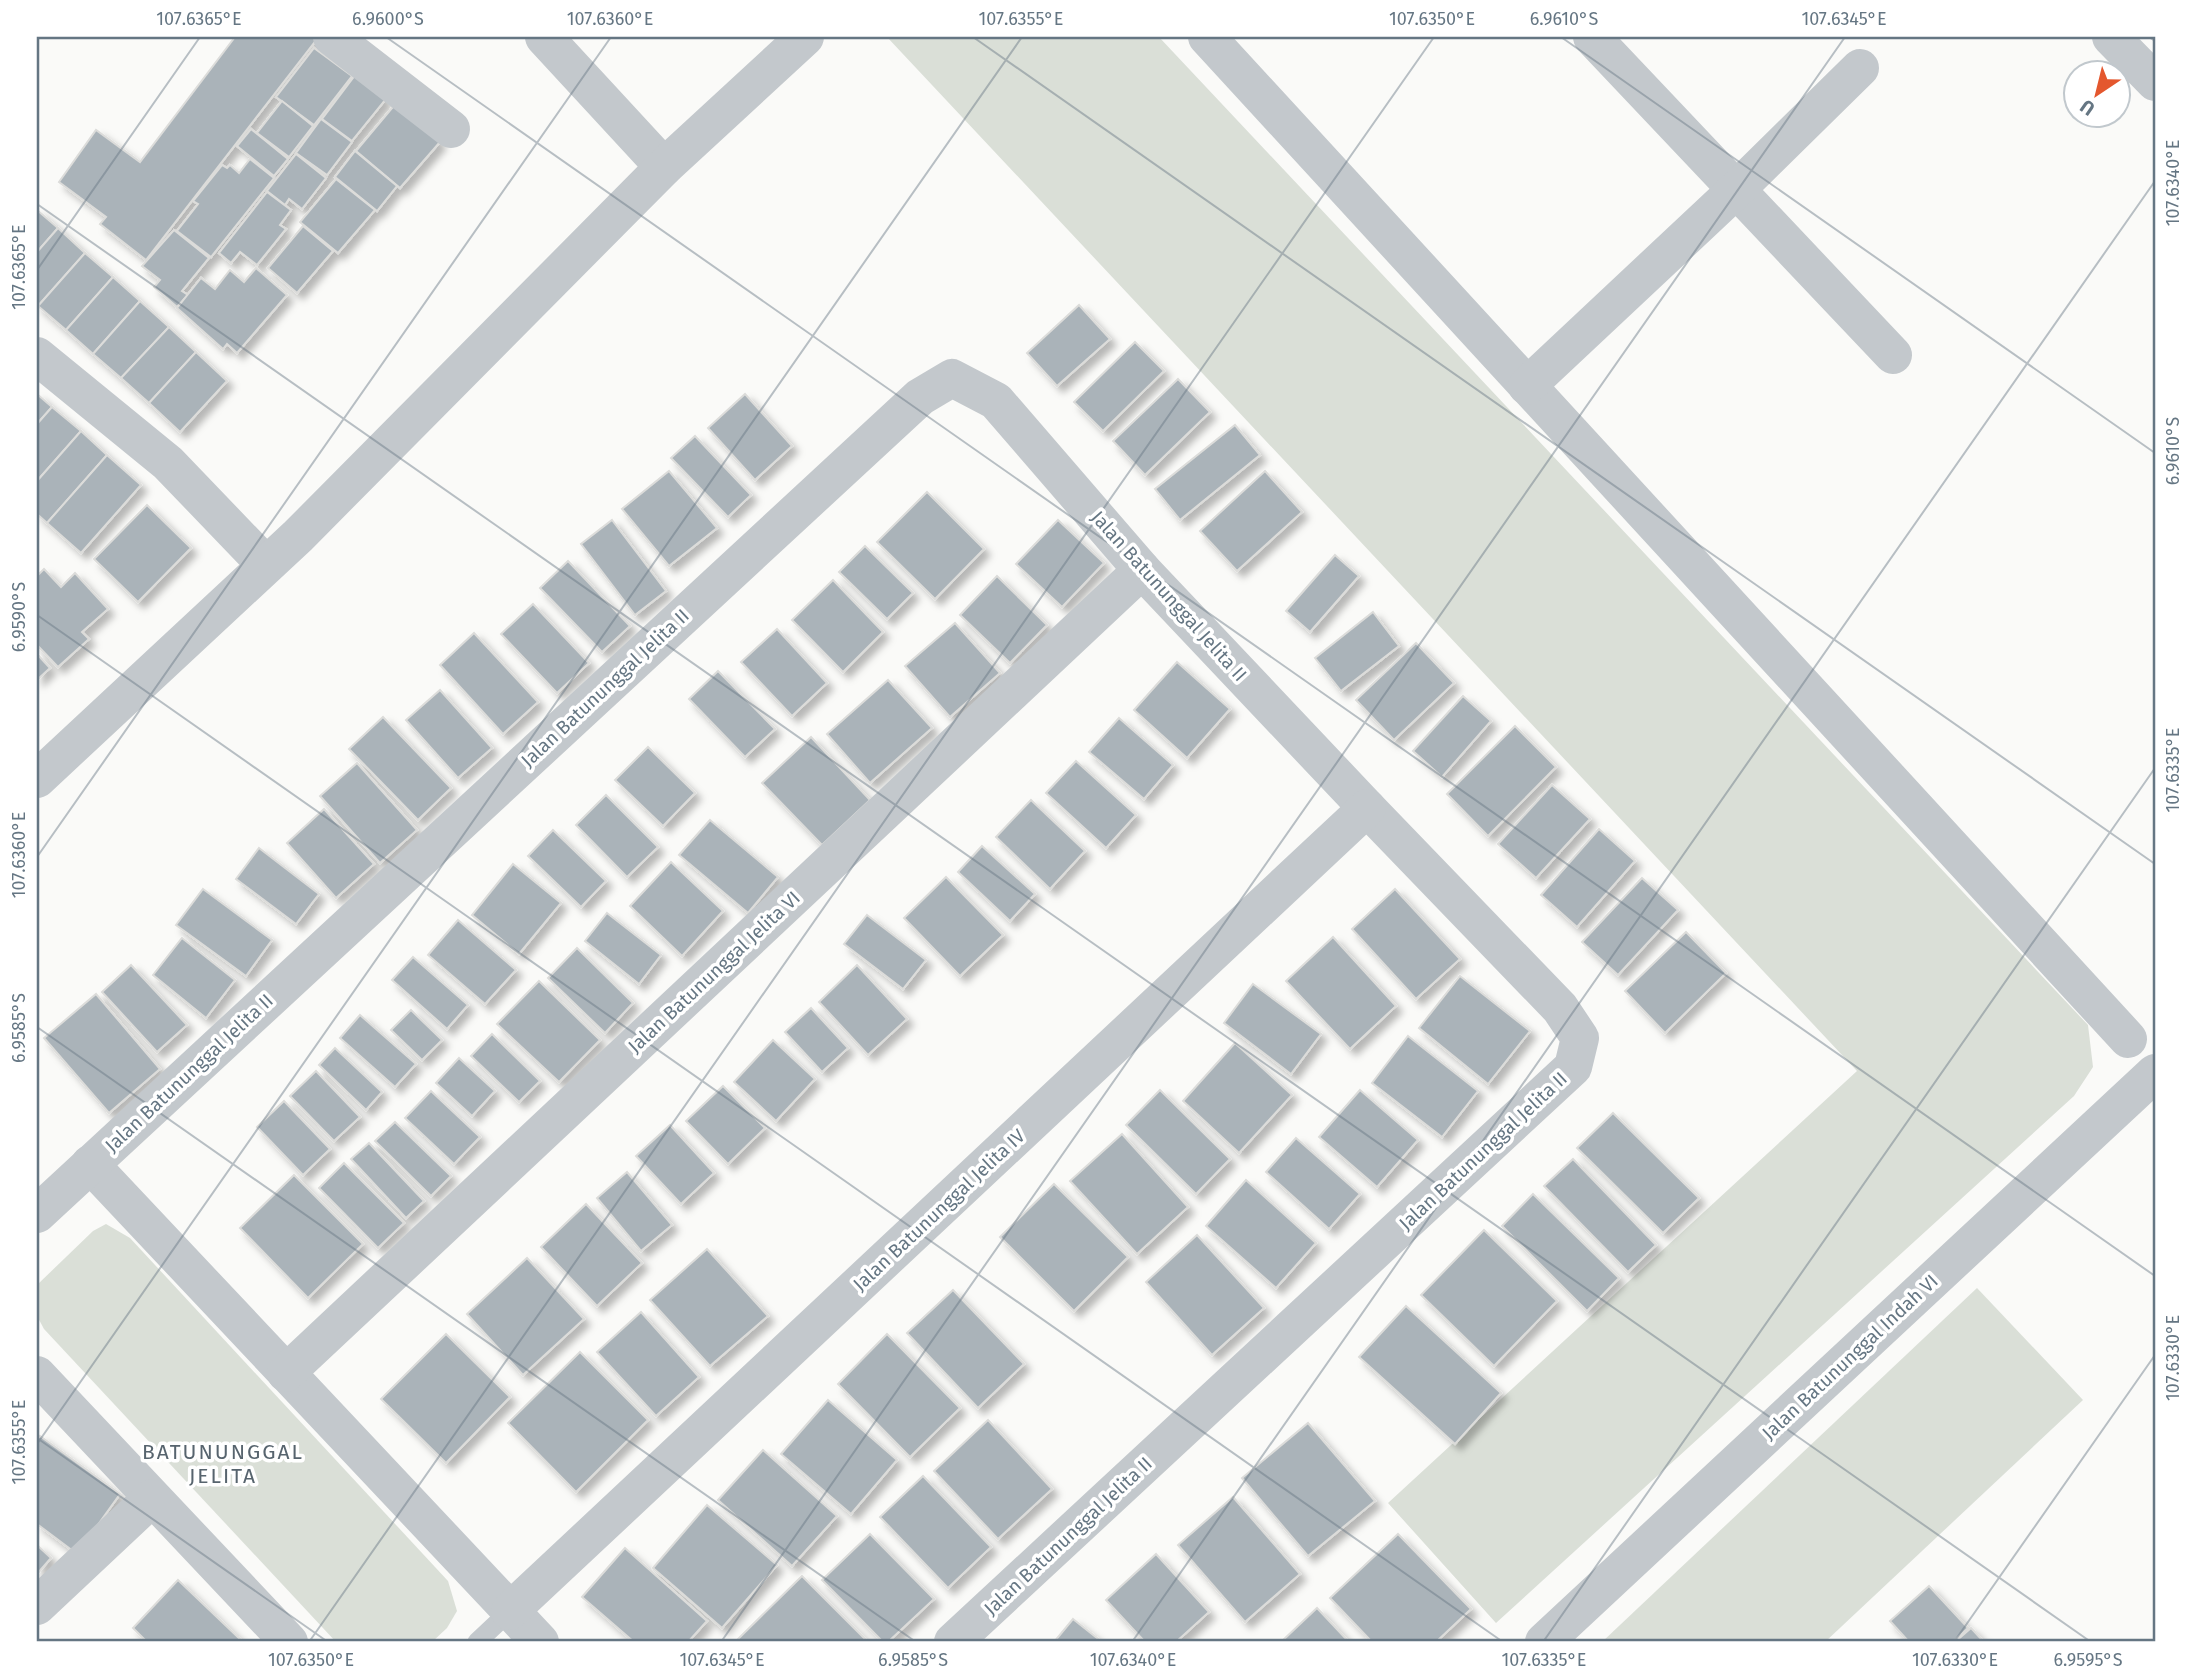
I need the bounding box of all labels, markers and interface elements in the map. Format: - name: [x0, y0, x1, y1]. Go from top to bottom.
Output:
- text: 107.6365°E: [156, 8, 242, 30]
- text: 6.9600°S: [352, 8, 424, 30]
- text: 107.6360°E: [567, 8, 653, 30]
- text: 107.6355°E: [979, 8, 1063, 30]
- text: 107.6350°E: [1389, 8, 1475, 30]
- text: 6.9610°S: [1530, 8, 1599, 30]
- text: 107.6345°E: [1801, 8, 1887, 30]
- north arrow: [2062, 60, 2132, 130]
- text: U: [2076, 95, 2099, 120]
- text: 107.6340°E: [2162, 140, 2184, 226]
- text: 107.6365°E: [8, 224, 30, 310]
- text: 6.9610°S: [2162, 416, 2184, 485]
- street label: Jalan Batununggal Jelita II: [1086, 506, 1252, 686]
- text: 6.9590°S: [8, 582, 30, 652]
- street label: Jalan Batununggal Jelita II: [516, 604, 694, 772]
- text: 107.6335°E: [2162, 728, 2184, 812]
- text: 107.6360°E: [8, 812, 30, 898]
- street label: Jalan Batununggal Jelita VI: [623, 886, 805, 1058]
- street label: Jalan Batununggal Jelita II: [100, 989, 278, 1157]
- text: 6.9585°S: [8, 993, 30, 1063]
- street label: Jalan Batununggal Jelita II: [1394, 1067, 1572, 1235]
- street label: Jalan Batununggal Jelita IV: [848, 1124, 1030, 1296]
- street label: Jalan Batununggal Indah VI: [1757, 1269, 1943, 1445]
- text: 107.6330°E: [2162, 1315, 2184, 1401]
- text: 107.6355°E: [8, 1400, 30, 1484]
- district label: BATUNUNGGAL JELITA: [142, 1439, 304, 1489]
- street label: Jalan Batununggal Jelita II: [979, 1452, 1157, 1620]
- text: 107.6350°E: [268, 1649, 354, 1671]
- text: 107.6345°E: [679, 1649, 765, 1671]
- text: 6.9585°S: [878, 1649, 948, 1671]
- text: 107.6340°E: [1090, 1649, 1176, 1671]
- text: 107.6335°E: [1502, 1649, 1586, 1671]
- text: 107.6330°E: [1912, 1649, 1998, 1671]
- text: 6.9595°S: [2053, 1649, 2123, 1671]

